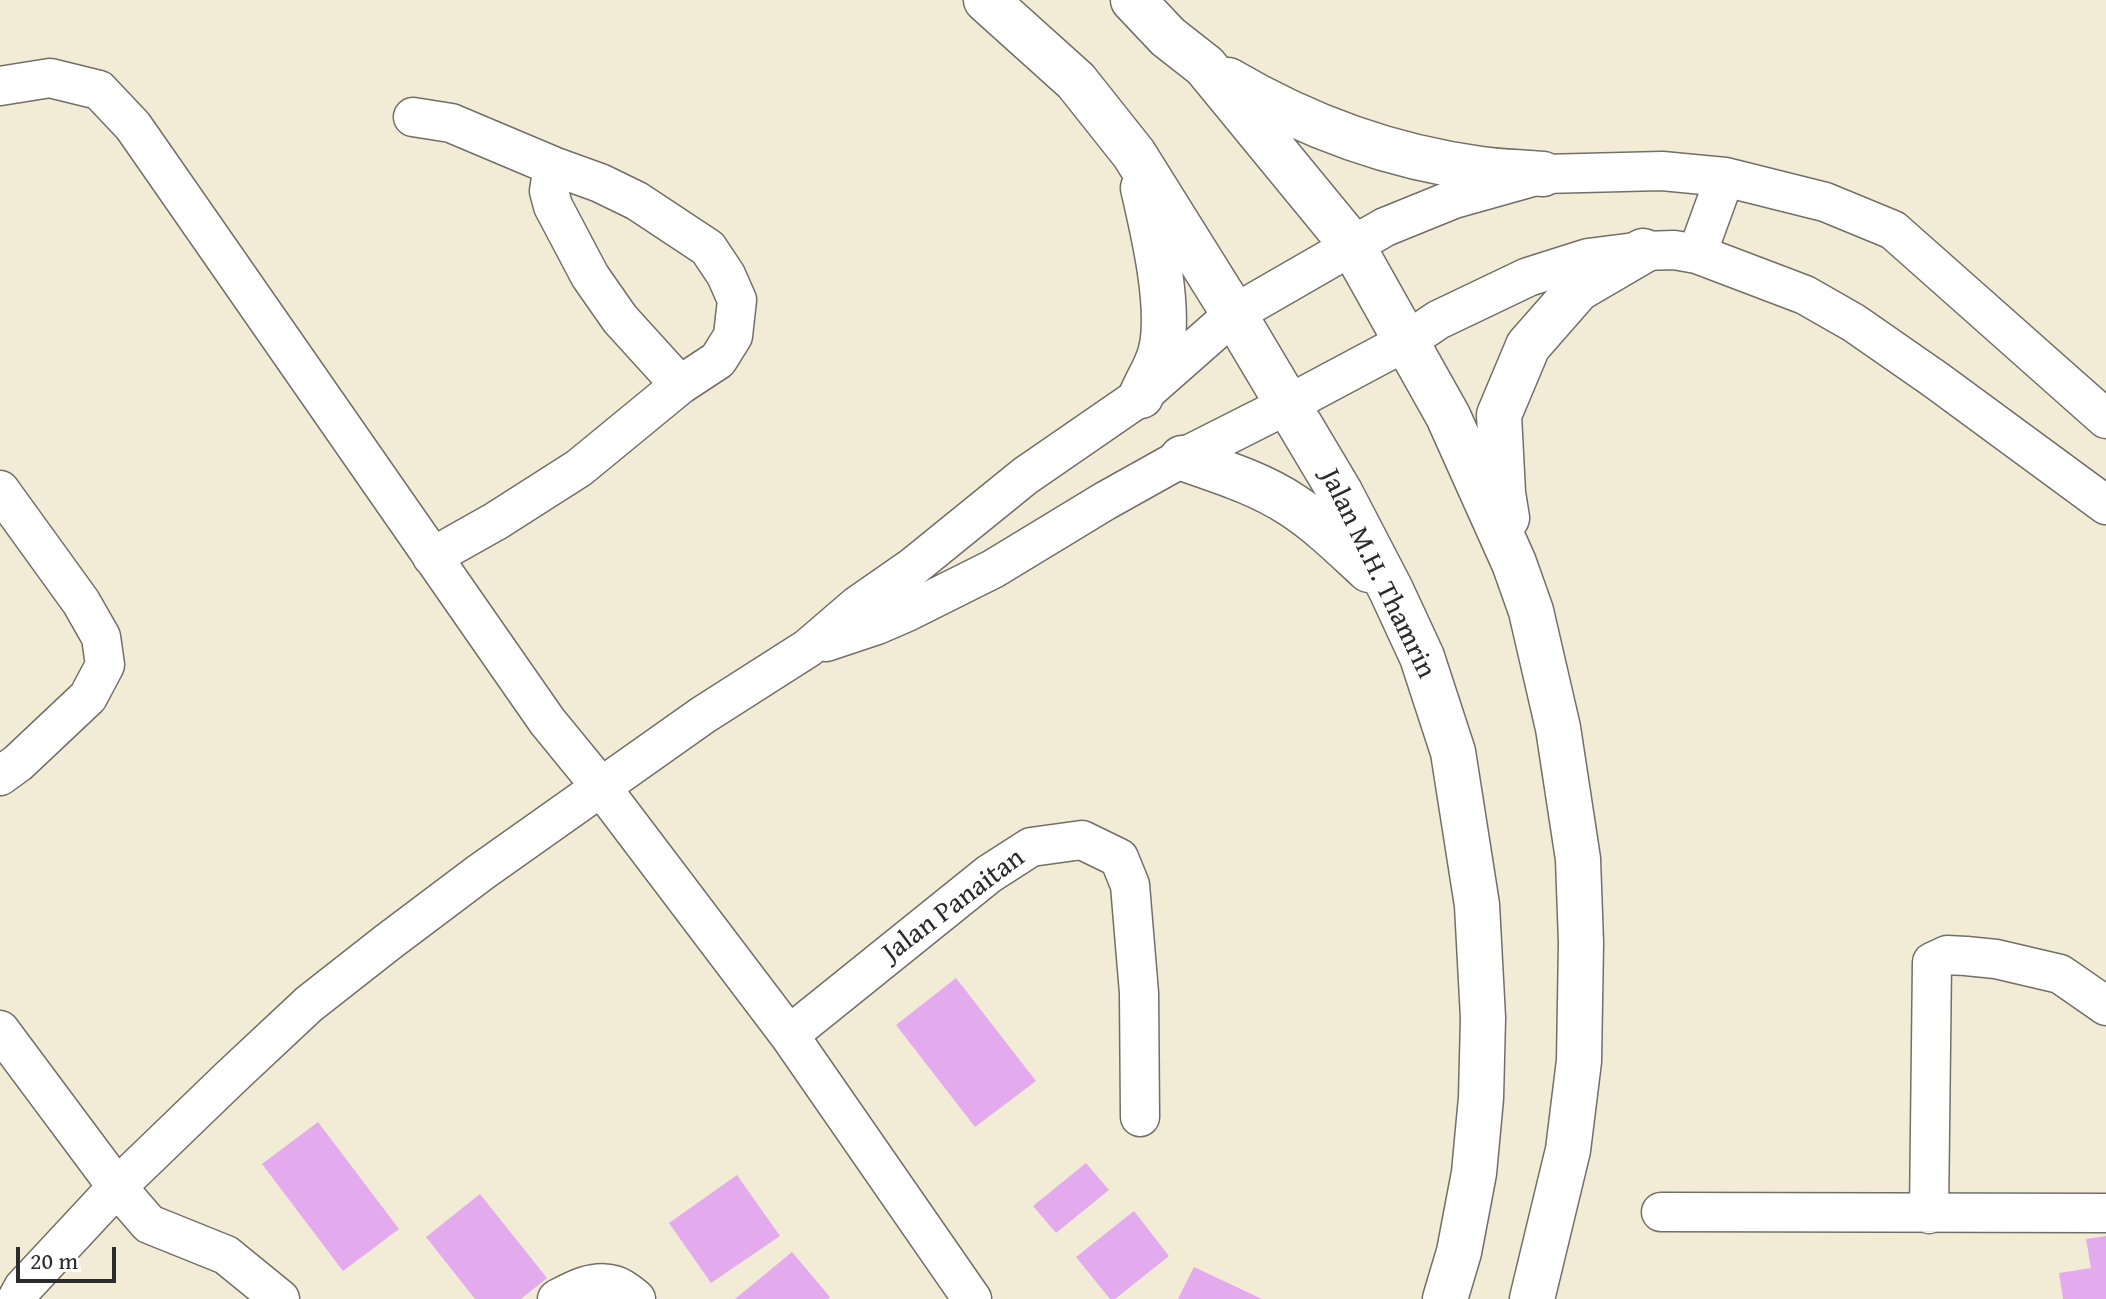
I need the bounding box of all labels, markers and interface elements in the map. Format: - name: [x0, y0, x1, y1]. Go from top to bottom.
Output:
- street label: Jalan M.H. Thamrin: [1312, 464, 1442, 684]
- street label: Jalan Panaitan: [876, 842, 1032, 970]
- scale bar: [20, 1231, 120, 1281]
- text: 20 m: [30, 1243, 78, 1278]

